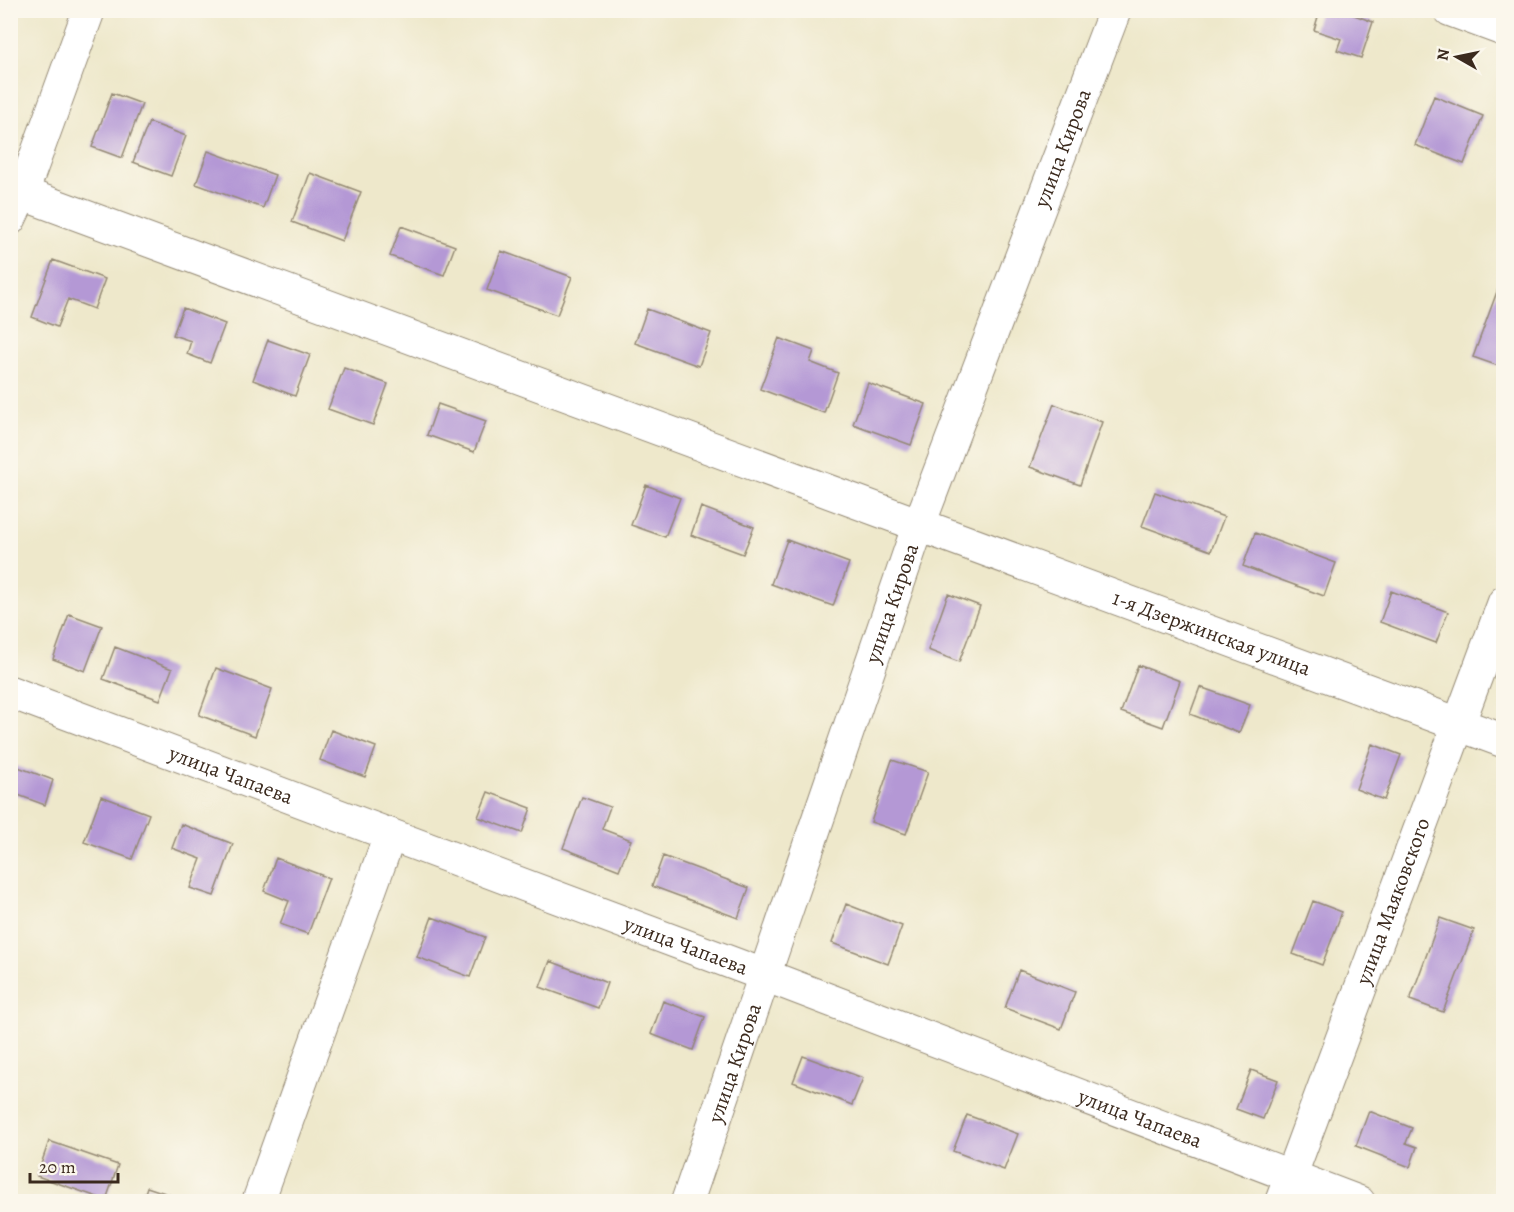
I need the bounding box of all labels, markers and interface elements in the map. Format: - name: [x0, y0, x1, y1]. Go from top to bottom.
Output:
- north arrow: [1427, 27, 1487, 87]
- text: N: [1431, 47, 1455, 62]
- street label: улица Кирова: [1027, 84, 1098, 212]
- street label: улица Кирова: [858, 539, 925, 668]
- street label: 1-я Дзержинская улица: [1109, 584, 1315, 682]
- street label: улица Чапаева: [164, 739, 297, 811]
- street label: улица Маяковского: [1349, 814, 1437, 989]
- street label: улица Чапаева: [619, 909, 752, 982]
- street label: улица Кирова: [701, 999, 768, 1127]
- street label: улица Чапаева: [1073, 1082, 1206, 1155]
- scale bar: [30, 1146, 118, 1184]
- text: 20 m: [39, 1155, 76, 1179]

